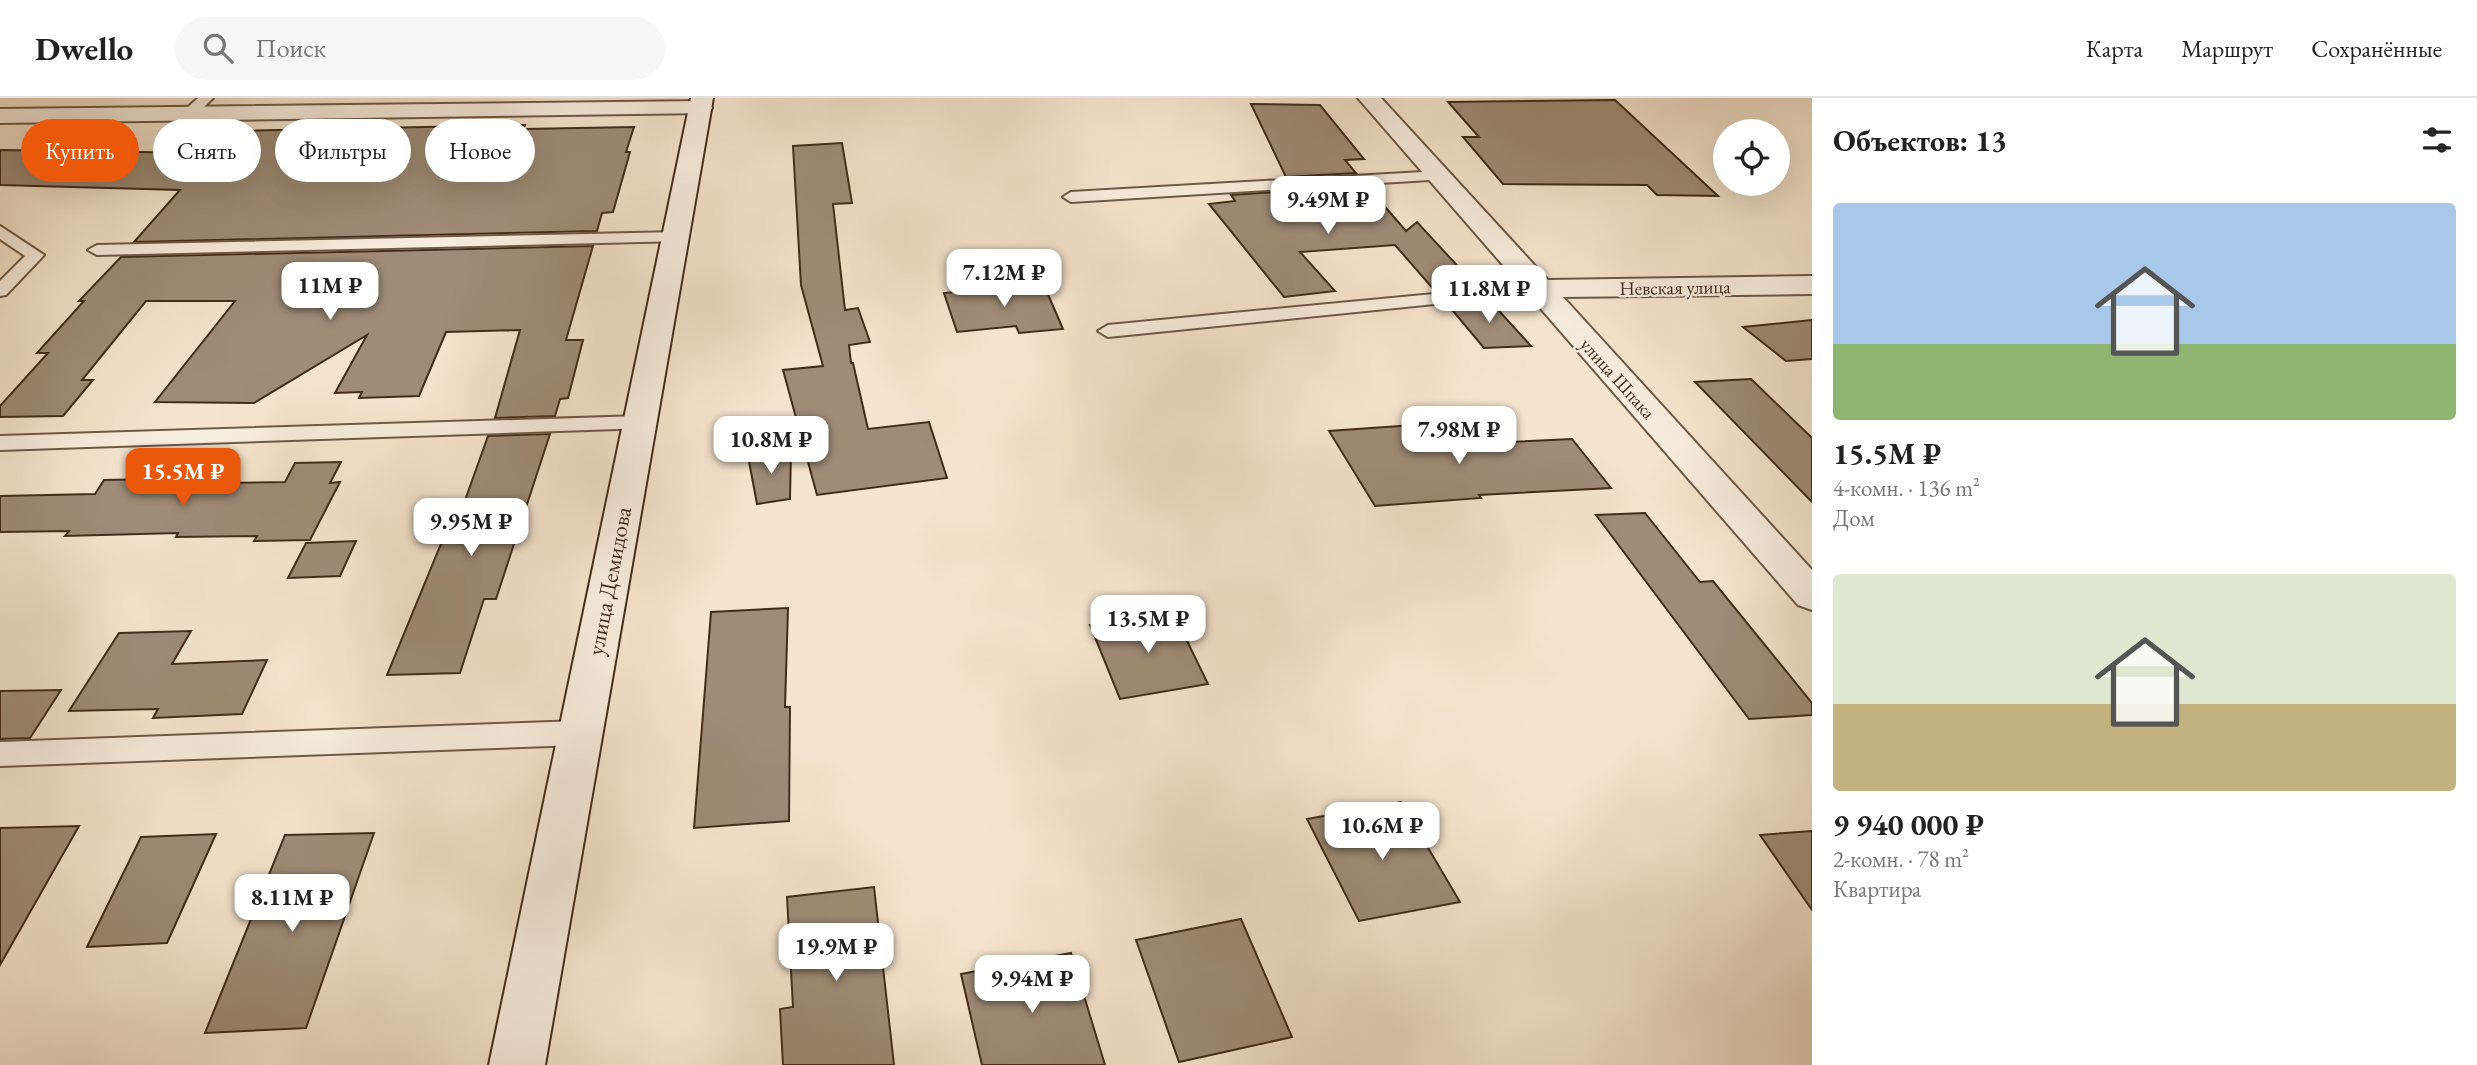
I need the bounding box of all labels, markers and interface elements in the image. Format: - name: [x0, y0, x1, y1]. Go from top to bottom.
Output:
- search box: [175, 17, 665, 80]
- text: Dwello: [35, 27, 133, 70]
- icon: search: [199, 29, 237, 67]
- text: Поиск: [255, 31, 326, 65]
- text: Карта: [2086, 33, 2143, 64]
- text: Маршрут: [2181, 33, 2273, 64]
- text: Сохранённые: [2311, 33, 2442, 64]
- chip: Купить: [21, 119, 139, 182]
- chip: Снять: [153, 119, 261, 182]
- chip: Фильтры: [275, 119, 411, 182]
- chip: Новое: [425, 119, 535, 182]
- map controls: [1713, 119, 1790, 196]
- button: locate: [1713, 119, 1790, 196]
- text: Объектов: 13: [1833, 121, 2007, 160]
- icon: filters: [2418, 121, 2456, 159]
- pin: 9.49M ₽: [1263, 176, 1393, 236]
- text: 9.49M ₽: [1287, 184, 1369, 214]
- icon: home: [2082, 248, 2208, 374]
- pin: 7.12M ₽: [939, 250, 1069, 309]
- text: 7.12M ₽: [963, 257, 1045, 287]
- pin: 11M ₽: [281, 262, 379, 322]
- pin: 11.8M ₽: [1424, 266, 1554, 325]
- text: 11M ₽: [297, 270, 363, 300]
- text: 11.8M ₽: [1448, 273, 1530, 303]
- street label: Невская улица: [1619, 274, 1731, 301]
- street label: улица Шпака: [1574, 332, 1661, 425]
- pin: 7.98M ₽: [1394, 406, 1524, 466]
- text: 7.98M ₽: [1418, 414, 1500, 444]
- pin: 10.8M ₽: [706, 416, 836, 476]
- text: 10.8M ₽: [730, 424, 812, 454]
- text: 15.5M ₽: [1833, 434, 1941, 473]
- pin: 15.5M ₽: [118, 448, 248, 508]
- text: 15.5M ₽: [142, 456, 224, 486]
- text: 4-комн. · 136 m²: [1833, 473, 1980, 503]
- pin: 9.95M ₽: [406, 498, 536, 558]
- street label: улица Демидова: [580, 503, 638, 658]
- text: Дом: [1833, 503, 1875, 533]
- text: 9.95M ₽: [430, 506, 512, 536]
- pin: 13.5M ₽: [1083, 596, 1213, 655]
- text: 13.5M ₽: [1107, 603, 1189, 633]
- icon: home: [2082, 619, 2208, 745]
- pin: 10.6M ₽: [1317, 802, 1447, 862]
- text: 9 940 000 ₽: [1833, 805, 1984, 844]
- text: 10.6M ₽: [1341, 810, 1423, 840]
- text: 2-комн. · 78 m²: [1833, 844, 1969, 874]
- pin: 8.11M ₽: [227, 874, 357, 934]
- text: Квартира: [1833, 874, 1921, 904]
- text: 8.11M ₽: [251, 882, 333, 912]
- pin: 19.9M ₽: [771, 924, 901, 983]
- text: 19.9M ₽: [795, 931, 877, 961]
- pin: 9.94M ₽: [967, 956, 1097, 1015]
- text: 9.94M ₽: [991, 963, 1073, 993]

